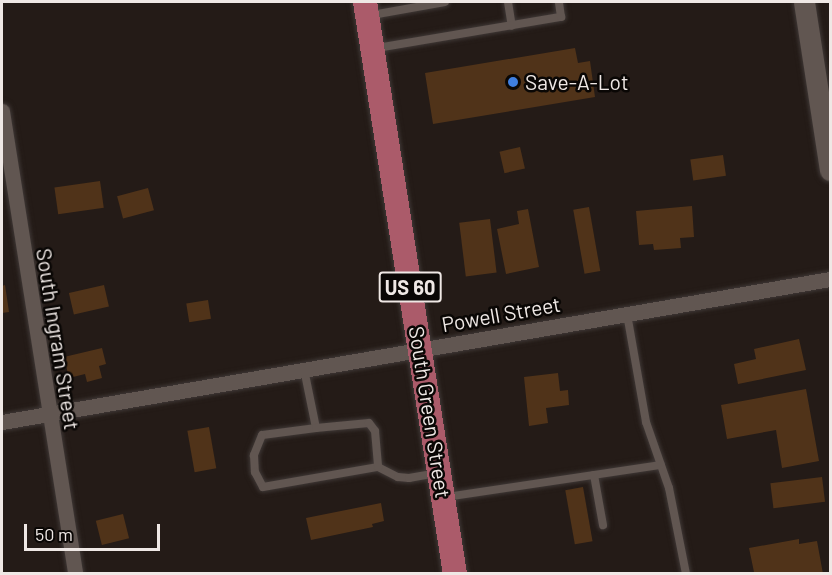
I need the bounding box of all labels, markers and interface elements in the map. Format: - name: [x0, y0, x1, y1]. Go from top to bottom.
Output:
- place label: Save-A-Lot: [525, 69, 629, 95]
- marker: Save-A-Lot: [506, 75, 520, 89]
- street label: South Ingram Street: [31, 246, 85, 432]
- road number: US 60: [378, 270, 442, 304]
- street label: Powell Street: [440, 291, 562, 337]
- street label: South Green Street: [404, 324, 456, 500]
- scale bar: [27, 512, 164, 550]
- text: 50 m: [35, 523, 73, 545]

